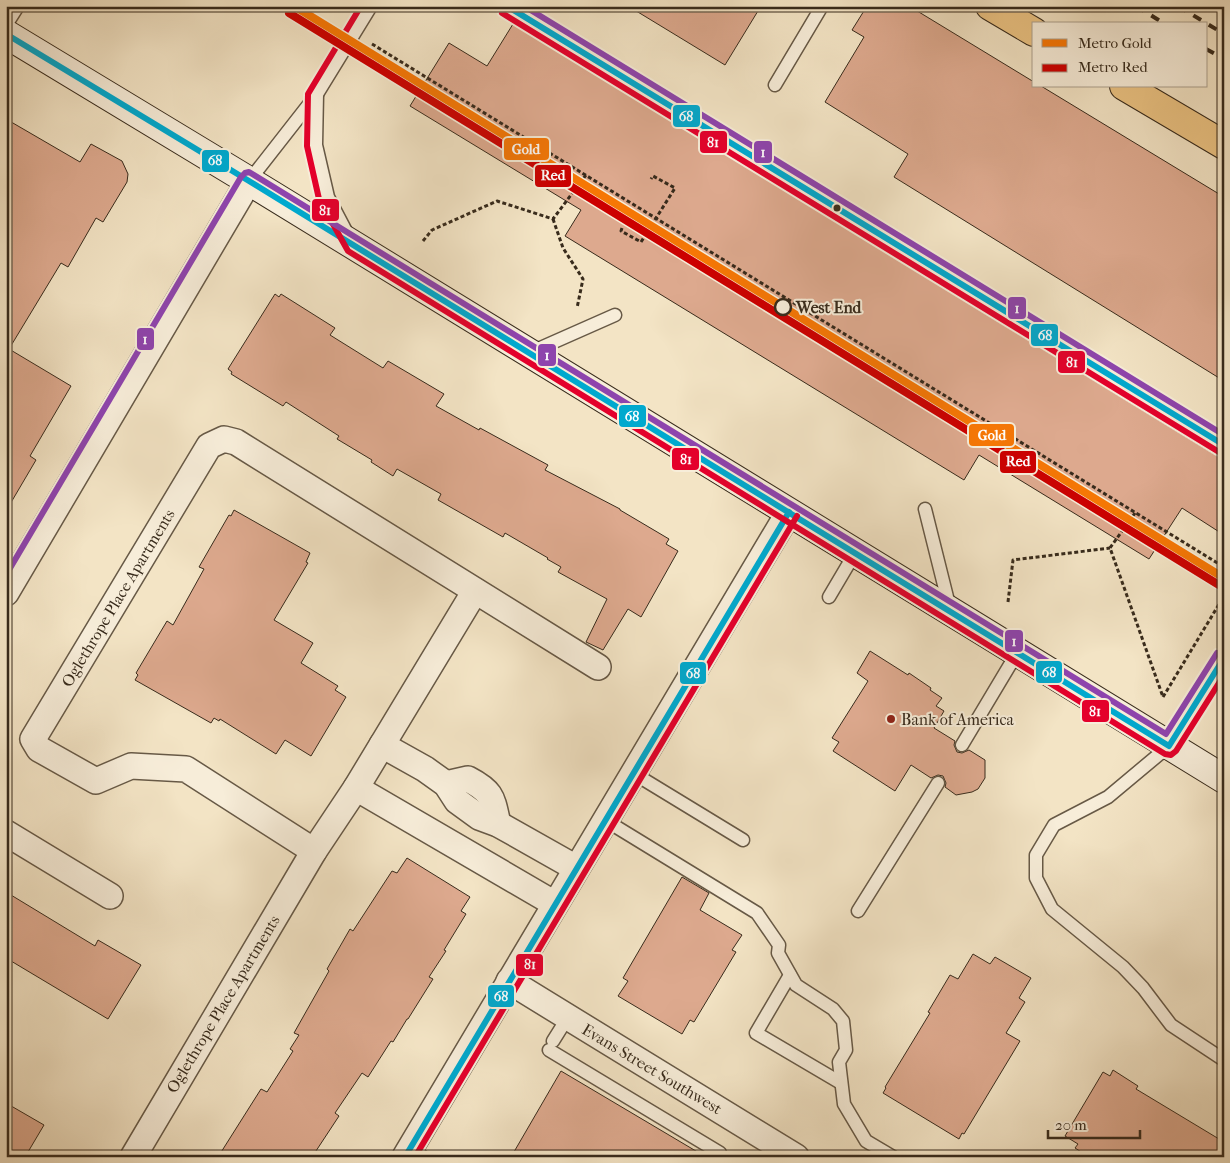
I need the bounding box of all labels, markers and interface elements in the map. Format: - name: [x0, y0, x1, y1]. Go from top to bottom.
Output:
- legend: [1032, 22, 1208, 88]
- text: Metro Gold: [1078, 34, 1153, 52]
- text: Metro Red: [1078, 58, 1149, 76]
- line badge: 68: [672, 104, 701, 128]
- text: 68: [679, 108, 693, 125]
- line badge: 81: [699, 130, 728, 154]
- text: 81: [707, 134, 719, 151]
- line badge: Gold: [503, 137, 550, 161]
- line badge: 1: [753, 140, 773, 164]
- text: Gold: [512, 141, 542, 158]
- text: 1: [761, 144, 766, 161]
- line badge: 68: [201, 149, 230, 173]
- text: 68: [208, 152, 222, 169]
- line badge: Red: [534, 164, 572, 188]
- text: Red: [541, 167, 567, 184]
- line badge: 81: [311, 198, 340, 222]
- text: 81: [319, 202, 331, 219]
- unlabelled marker: [832, 203, 842, 213]
- line badge: 1: [1007, 296, 1027, 320]
- marker: West End: [774, 298, 792, 316]
- place label: West End: [795, 298, 863, 317]
- text: 1: [1015, 300, 1020, 317]
- line badge: 68: [1030, 323, 1059, 347]
- line badge: 1: [136, 327, 155, 351]
- text: 68: [1038, 327, 1052, 344]
- text: 1: [143, 331, 148, 348]
- line badge: 1: [537, 343, 557, 367]
- text: 1: [545, 347, 550, 364]
- line badge: 81: [1057, 350, 1086, 374]
- text: 81: [1066, 354, 1078, 371]
- line badge: 68: [618, 404, 647, 428]
- text: 68: [625, 408, 639, 425]
- line badge: Gold: [968, 423, 1015, 447]
- text: Gold: [978, 427, 1008, 444]
- line badge: 81: [671, 447, 700, 471]
- line badge: Red: [999, 450, 1037, 474]
- text: 81: [680, 451, 692, 468]
- text: Red: [1006, 453, 1032, 470]
- street label: Oglethrope Place Apartments: [57, 506, 179, 690]
- line badge: 1: [1004, 629, 1024, 653]
- text: 1: [1012, 633, 1017, 650]
- line badge: 68: [1035, 660, 1063, 684]
- line badge: 68: [679, 661, 707, 685]
- text: 68: [1042, 664, 1056, 681]
- text: 68: [686, 665, 700, 682]
- line badge: 81: [1081, 699, 1110, 723]
- text: 81: [1089, 703, 1101, 720]
- place label: Bank of America: [901, 710, 1014, 729]
- marker: Bank of America: [885, 713, 897, 725]
- street label: Oglethrope Place Apartments: [162, 912, 284, 1096]
- line badge: 81: [515, 953, 544, 977]
- text: 81: [524, 956, 536, 973]
- line badge: 68: [487, 984, 515, 1008]
- text: 68: [494, 988, 508, 1005]
- street label: Evans Street Southwest: [579, 1020, 726, 1118]
- scale bar: [1048, 1108, 1140, 1140]
- text: 20 m: [1055, 1116, 1087, 1134]

